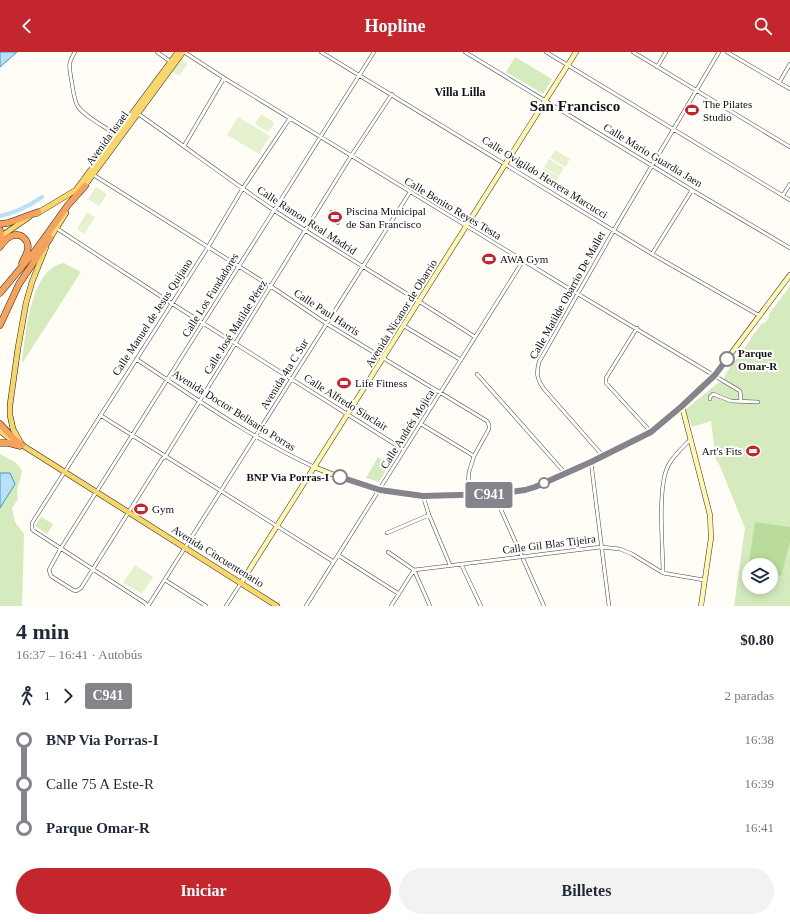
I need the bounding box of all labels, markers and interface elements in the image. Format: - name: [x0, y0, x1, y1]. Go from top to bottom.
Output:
- icon: back: [16, 15, 38, 37]
- icon: search: [752, 15, 774, 37]
- text: Hopline: [364, 16, 426, 36]
- district label: Villa Lilla: [434, 85, 486, 99]
- district label: San Francisco: [530, 98, 620, 114]
- place label: The Pilates Studio: [703, 98, 752, 123]
- sports icon: The Pilates Studio: [684, 102, 700, 118]
- street label: Avenida Israel: [83, 109, 131, 167]
- street label: Calle Mario Guardia Jaen: [601, 121, 705, 190]
- street label: Calle Ovigildo Herrera Marcucci: [480, 133, 610, 221]
- street label: Calle Benito Reyes Testa: [403, 174, 504, 242]
- street label: Calle Ramon Real Madrid: [255, 183, 359, 257]
- place label: Piscina Municipal de San Francisco: [346, 205, 426, 230]
- sports icon: Piscina Municipal de San Francisco: [327, 209, 343, 225]
- street label: Calle Matilde Obarrio De Mallet: [527, 229, 607, 361]
- street label: Calle Los Fundadores: [179, 251, 241, 339]
- sports icon: AWA Gym: [481, 251, 497, 267]
- place label: AWA Gym: [500, 253, 549, 265]
- street label: Calle Manuel de Jesus Quijano: [110, 256, 195, 378]
- street label: Avenida Nicanor de Obarrio: [363, 257, 439, 369]
- street label: Calle José Matilde Pérez: [201, 277, 269, 376]
- street label: Calle Paul Harris: [292, 286, 362, 338]
- street label: Avenida 4ta C Sur: [258, 336, 311, 411]
- place label: Parque Omar-R: [738, 347, 778, 372]
- marker: Parque Omar-R: [719, 351, 735, 367]
- street label: Avenida Doctor Belisario Porras: [170, 367, 298, 453]
- street label: Calle Alfredo Sinclair: [302, 371, 390, 433]
- sports icon: Life Fitness: [336, 375, 352, 391]
- place label: Life Fitness: [355, 377, 407, 389]
- street label: Calle Andrés Mojica: [378, 387, 436, 471]
- sports icon: Art's Fits: [745, 443, 761, 459]
- place label: Art's Fits: [702, 445, 742, 457]
- marker: BNP Via Porras-I: [332, 469, 348, 485]
- place label: BNP Via Porras-I: [247, 471, 329, 483]
- unlabelled marker: [538, 477, 550, 489]
- line badge: C941: [461, 482, 517, 508]
- text: C941: [473, 487, 505, 502]
- sports icon: Gym: [133, 501, 149, 517]
- place label: Gym: [152, 503, 174, 515]
- street label: Avenida Cincuentenario: [170, 523, 267, 590]
- street label: Calle Gil Blas Tijeira: [502, 532, 596, 556]
- map controls: [742, 558, 778, 594]
- button: layers: [742, 558, 778, 594]
- text: 4 min: [16, 619, 69, 644]
- text: $0.80: [740, 632, 774, 648]
- text: 16:37 – 16:41 · Autobús: [16, 647, 142, 662]
- icon: walk: [16, 685, 38, 707]
- icon: forward: [57, 685, 79, 707]
- text: 1: [44, 688, 51, 703]
- text: C941: [93, 688, 124, 703]
- text: 2 paradas: [725, 688, 774, 703]
- text: BNP Via Porras-I: [46, 732, 159, 748]
- text: 16:38: [744, 732, 774, 747]
- text: Calle 75 A Este-R: [46, 776, 154, 792]
- text: 16:39: [744, 776, 774, 791]
- text: Parque Omar-R: [46, 820, 150, 836]
- text: 16:41: [744, 820, 774, 835]
- button: Iniciar: [16, 868, 391, 914]
- button: Billetes: [399, 868, 774, 914]

